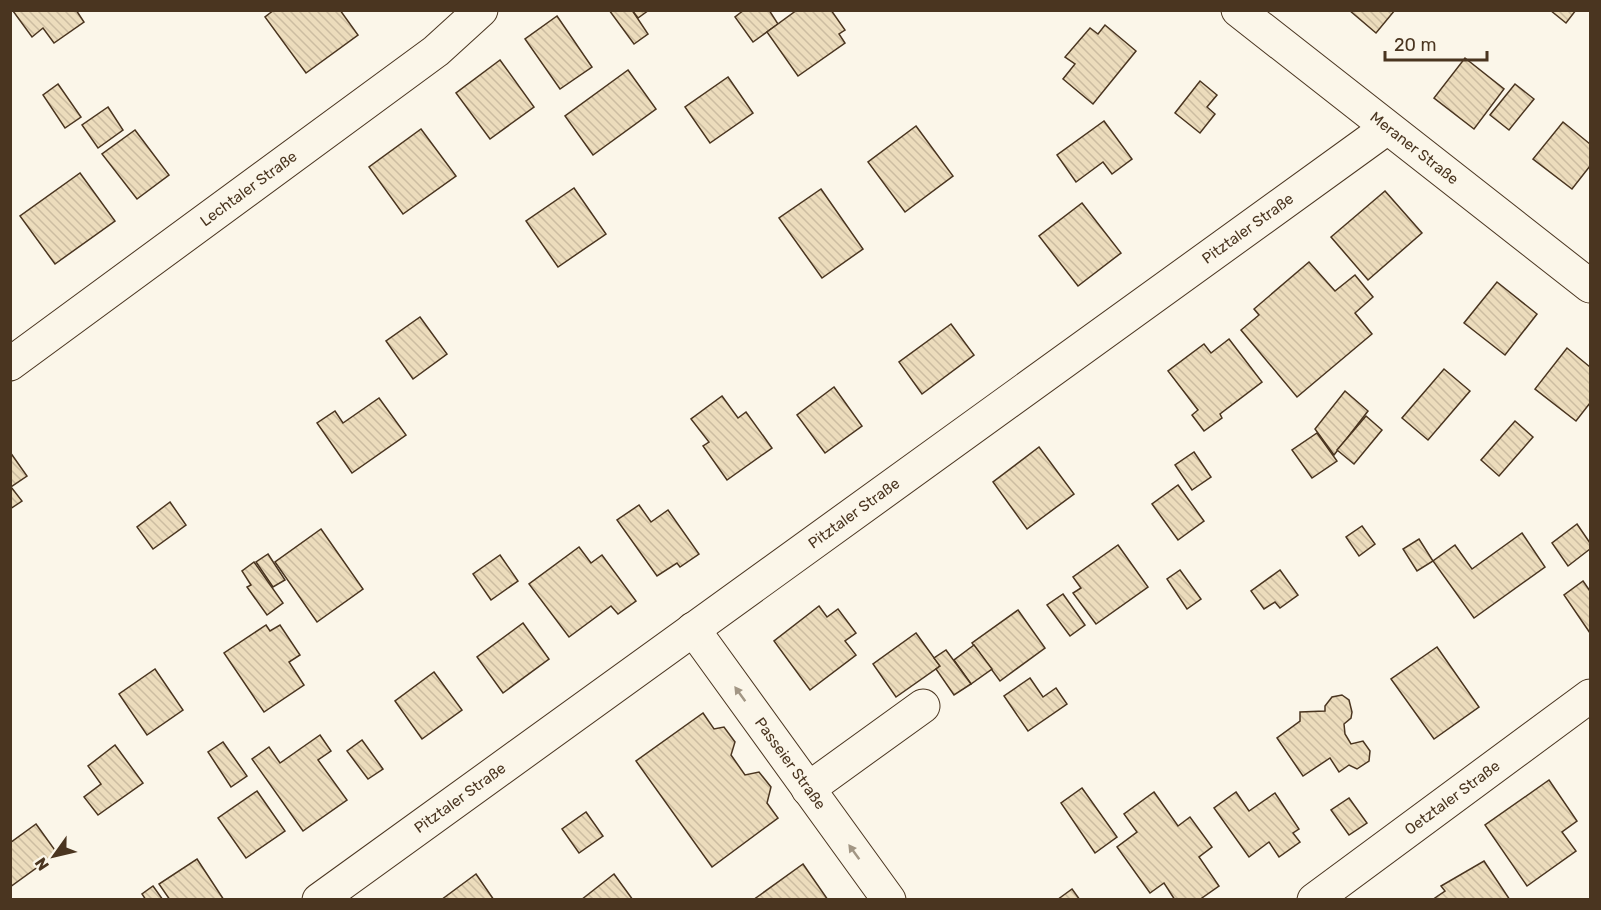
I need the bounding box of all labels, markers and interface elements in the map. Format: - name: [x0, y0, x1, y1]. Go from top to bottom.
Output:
- scale bar: [1385, 24, 1487, 62]
- text: 20 m: [1394, 34, 1436, 56]
- street label: Meraner Straße: [1367, 108, 1462, 188]
- street label: Lechtaler Straße: [197, 147, 300, 230]
- street label: Pitztaler Straße: [1199, 190, 1297, 268]
- street label: Pitztaler Straße: [805, 474, 903, 552]
- one-way arrow: [734, 687, 746, 703]
- street label: Passeier Straße: [751, 714, 829, 813]
- street label: Oetztaler Straße: [1401, 757, 1503, 839]
- street label: Pitztaler Straße: [411, 759, 509, 837]
- north arrow: [24, 826, 84, 886]
- one-way arrow: [848, 845, 860, 861]
- text: N: [31, 854, 53, 874]

